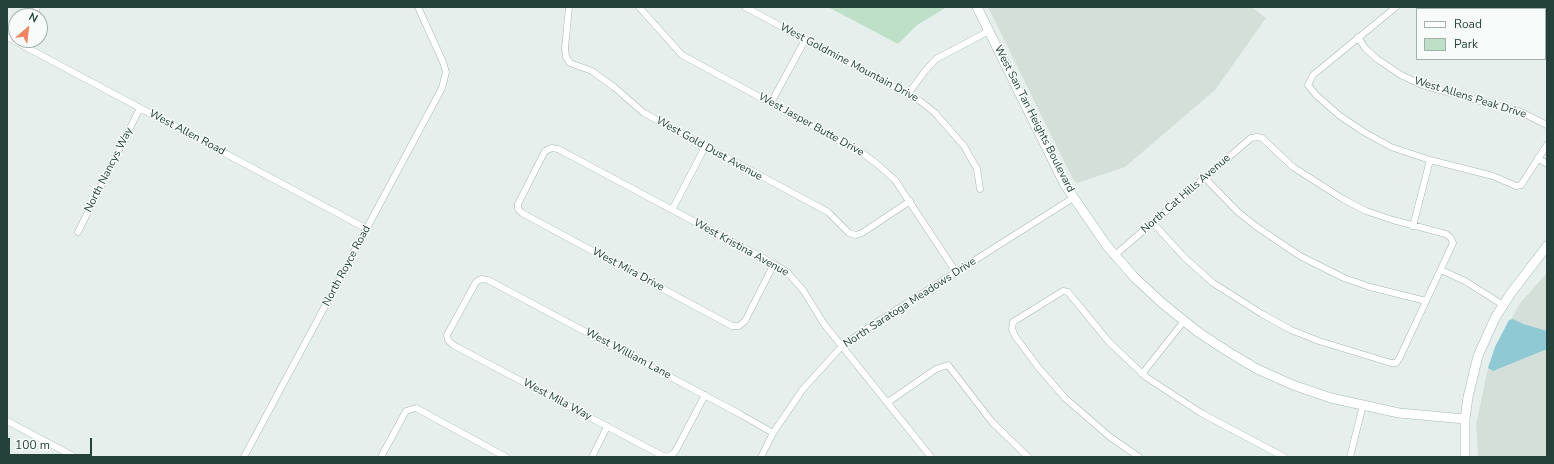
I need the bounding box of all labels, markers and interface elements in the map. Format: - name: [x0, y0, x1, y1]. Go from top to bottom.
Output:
- north arrow: [8, 8, 48, 48]
- legend: [1416, 8, 1546, 60]
- text: N: [26, 9, 41, 26]
- text: Road: [1454, 16, 1482, 32]
- street label: West Goldmine Mountain Drive: [777, 21, 921, 105]
- text: Park: [1454, 36, 1478, 52]
- street label: West San Tan Heights Boulevard: [991, 43, 1077, 195]
- street label: West Allens Peak Drive: [1412, 75, 1528, 121]
- street label: West Jasper Butte Drive: [756, 90, 866, 160]
- street label: West Allen Road: [147, 107, 227, 159]
- street label: West Gold Dust Avenue: [654, 114, 764, 184]
- street label: North Nancys Way: [82, 125, 136, 215]
- street label: North Cat Hills Avenue: [1139, 152, 1233, 236]
- street label: West Kristina Avenue: [691, 216, 791, 280]
- street label: North Royce Road: [320, 223, 374, 309]
- street label: West Mira Drive: [590, 245, 666, 295]
- street label: North Saratoga Meadows Drive: [841, 255, 979, 351]
- street label: West William Lane: [583, 326, 673, 382]
- street label: West Mila Way: [520, 376, 594, 424]
- scale bar: [10, 430, 94, 456]
- text: 100 m: [15, 437, 50, 453]

